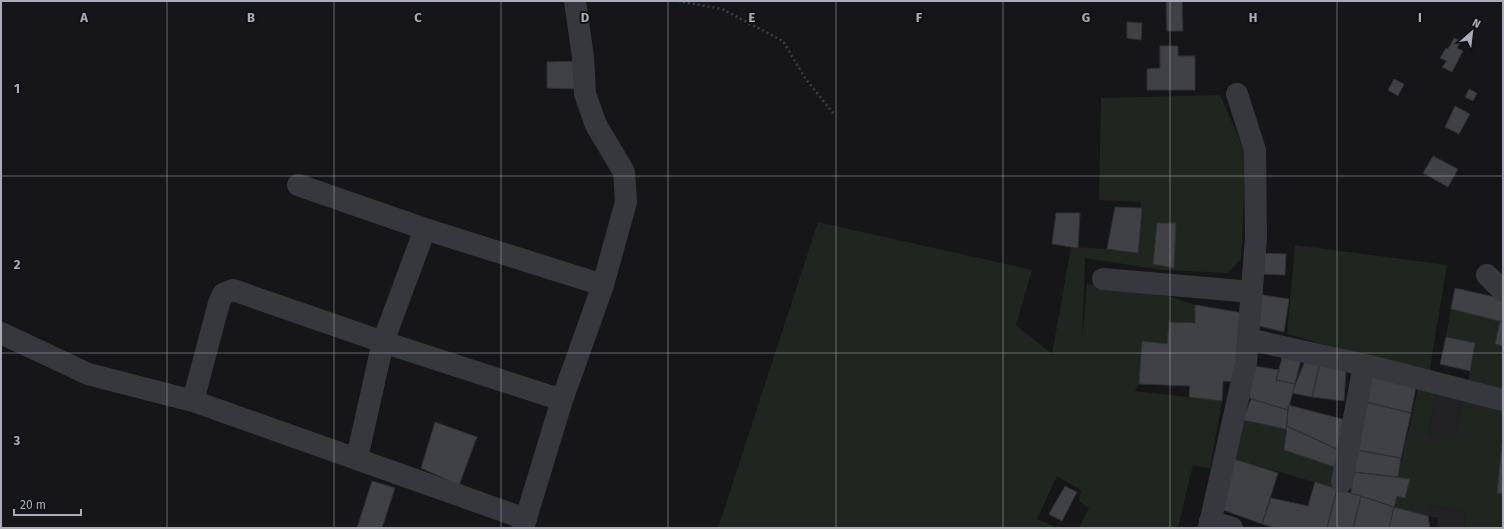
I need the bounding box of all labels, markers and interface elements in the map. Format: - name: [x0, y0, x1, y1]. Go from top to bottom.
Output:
- text: A: [79, 10, 88, 25]
- text: B: [247, 10, 255, 25]
- text: C: [414, 10, 422, 25]
- text: D: [581, 10, 590, 25]
- text: E: [749, 10, 756, 25]
- text: F: [916, 10, 923, 25]
- text: G: [1082, 10, 1090, 25]
- text: H: [1249, 10, 1257, 25]
- text: I: [1418, 10, 1422, 25]
- north arrow: [1452, 12, 1492, 52]
- text: N: [1470, 16, 1483, 31]
- text: 1: [14, 81, 20, 96]
- text: 2: [14, 257, 21, 272]
- text: 3: [13, 433, 21, 448]
- scale bar: [14, 491, 81, 517]
- text: 20 m: [20, 498, 46, 512]

